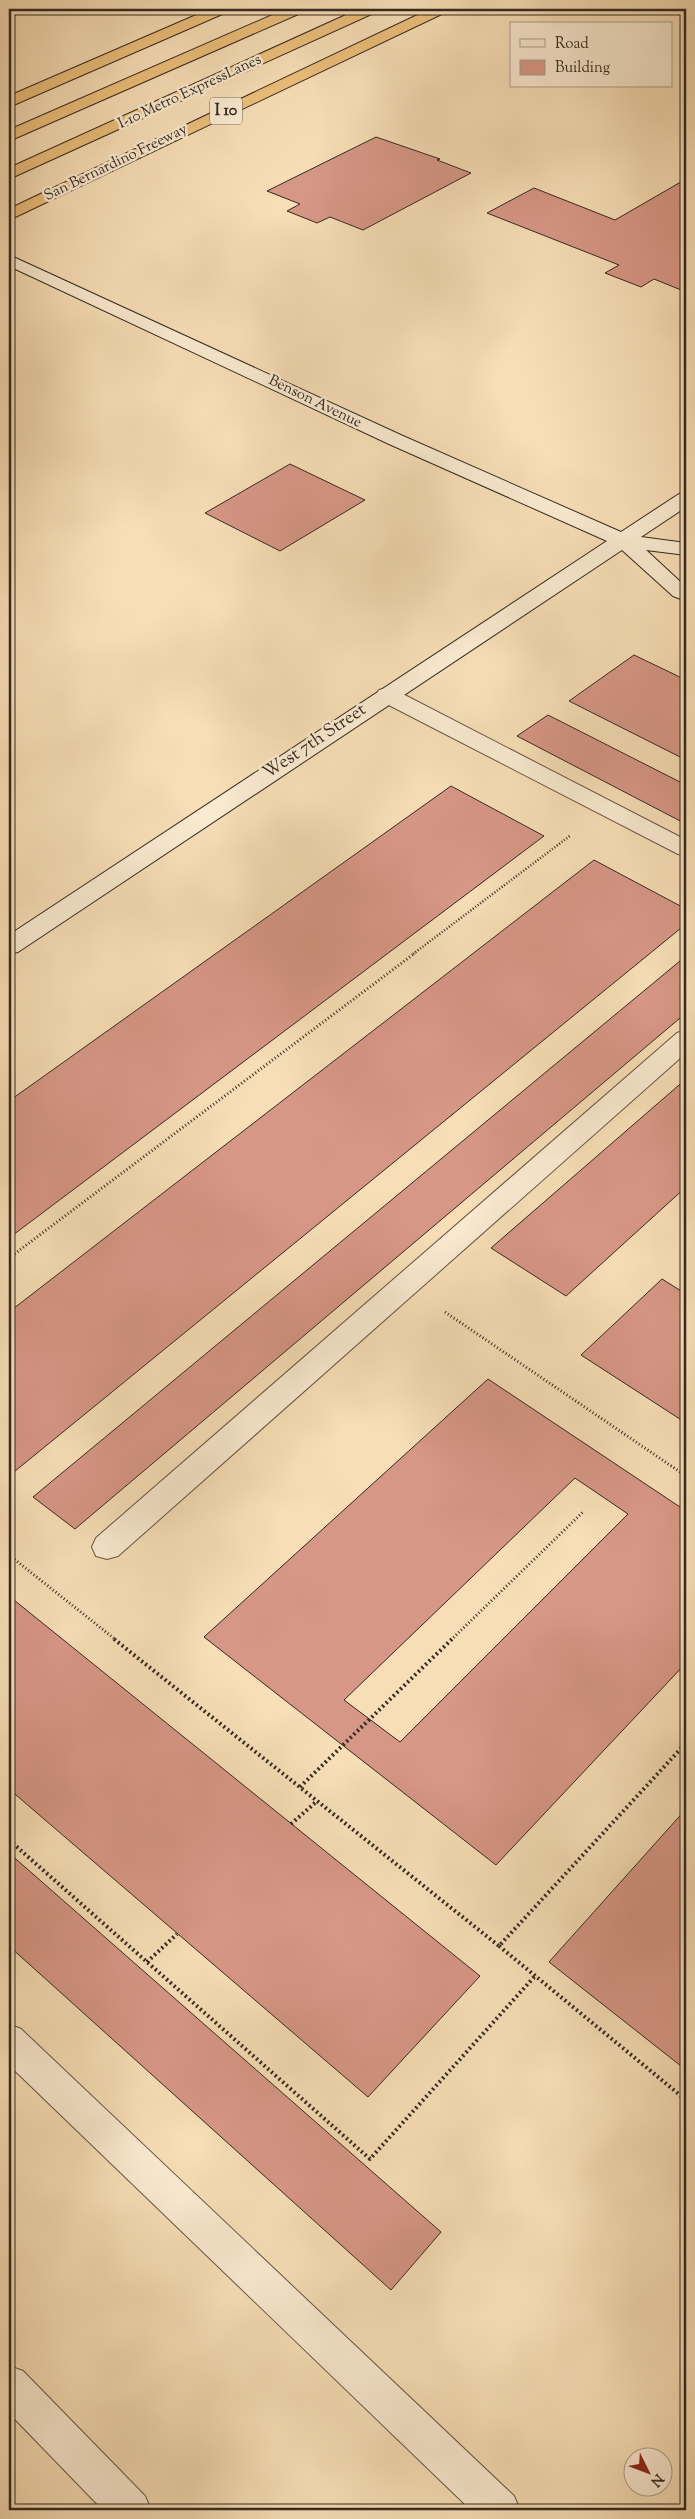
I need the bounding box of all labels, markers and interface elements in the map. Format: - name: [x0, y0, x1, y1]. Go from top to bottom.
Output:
- legend: [510, 22, 672, 88]
- text: Road: [555, 34, 589, 55]
- street label: I-10 Metro ExpressLanes: [115, 49, 265, 134]
- text: Building: [555, 58, 610, 79]
- road number: I 10: [210, 98, 242, 124]
- street label: San Bernardino Freeway: [41, 119, 192, 207]
- street label: Benson Avenue: [265, 370, 365, 434]
- street label: West 7th Street: [258, 698, 372, 786]
- north arrow: [622, 2446, 672, 2496]
- text: N: [645, 2469, 667, 2490]

